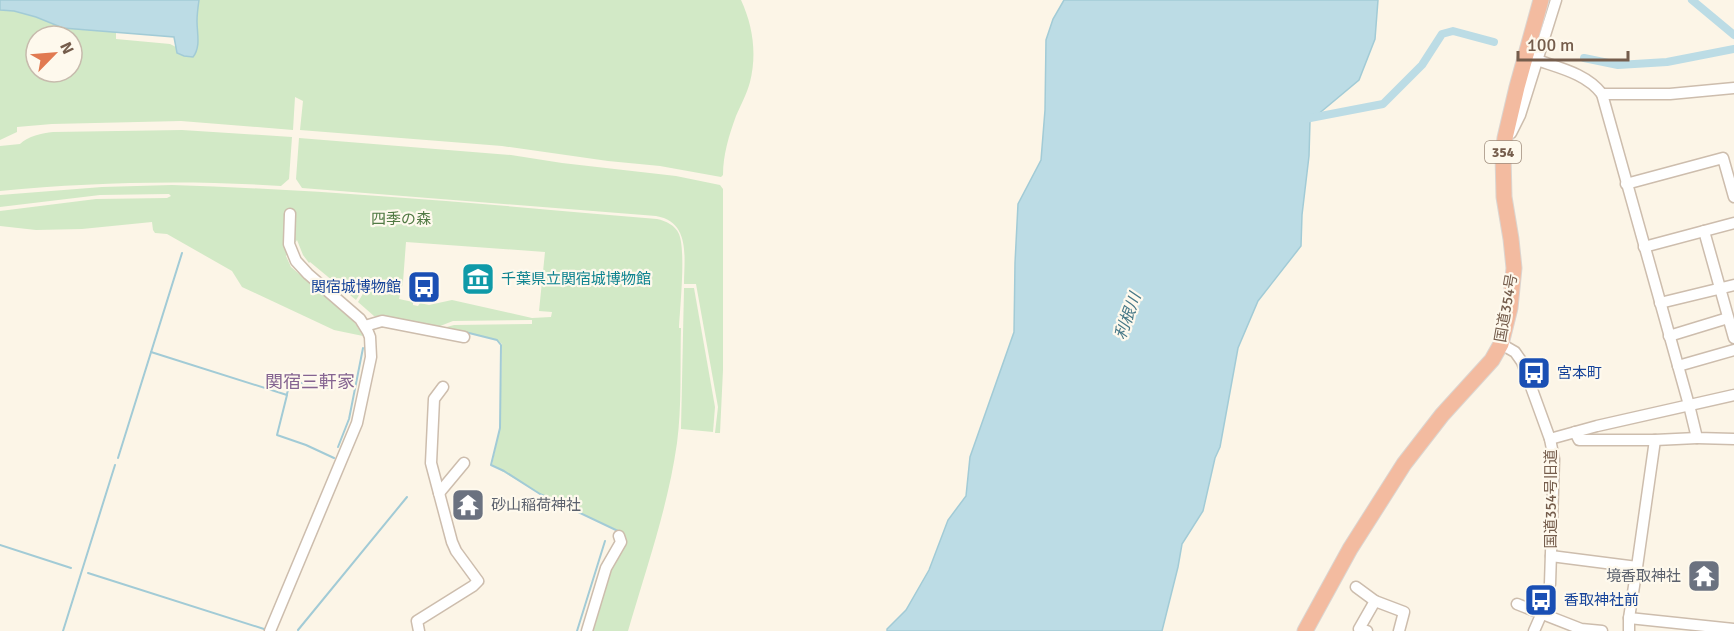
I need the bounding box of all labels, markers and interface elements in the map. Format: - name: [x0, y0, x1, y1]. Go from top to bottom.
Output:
- north arrow: [24, 24, 84, 84]
- scale bar: [1518, 24, 1628, 62]
- text: 100 m: [1527, 34, 1574, 56]
- text: N: [55, 39, 78, 57]
- road number: 354: [1485, 141, 1521, 163]
- park label: 四季の森: [371, 210, 431, 228]
- museum icon: 千葉県立関宿城博物館: [460, 261, 496, 297]
- bus stop icon: 関宿城博物館: [406, 269, 442, 305]
- place label: 千葉県立関宿城博物館: [501, 270, 651, 288]
- street label: 国道354号: [1491, 272, 1521, 344]
- place label: 関宿城博物館: [311, 278, 401, 296]
- water label: 利根川: [1110, 288, 1146, 342]
- bus stop icon: 宮本町: [1516, 355, 1552, 391]
- place label: 宮本町: [1557, 364, 1602, 382]
- district label: 関宿三軒家: [265, 371, 355, 393]
- street label: 国道354号旧道: [1542, 449, 1560, 549]
- temple icon: 砂山稲荷神社: [450, 487, 486, 523]
- place label: 砂山稲荷神社: [491, 496, 581, 514]
- temple icon: 境香取神社: [1686, 558, 1722, 594]
- place label: 境香取神社: [1606, 567, 1681, 585]
- bus stop icon: 香取神社前: [1523, 582, 1559, 618]
- place label: 香取神社前: [1564, 591, 1639, 609]

